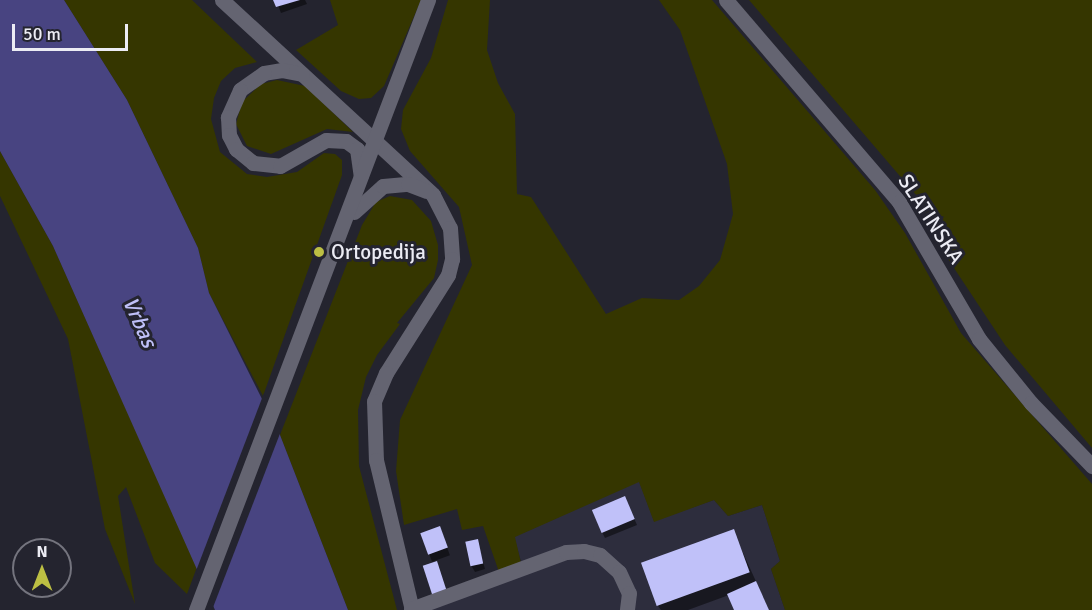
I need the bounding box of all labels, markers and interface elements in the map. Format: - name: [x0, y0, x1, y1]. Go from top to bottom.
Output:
- scale bar: [15, 12, 130, 50]
- text: 50 m: [23, 23, 61, 45]
- street label: SLATINSKA: [893, 169, 969, 269]
- place label: Ortopedija: [331, 239, 426, 265]
- marker: Ortopedija: [312, 245, 326, 259]
- water label: Vrbas: [117, 293, 163, 351]
- north arrow: [12, 538, 72, 598]
- text: N: [36, 542, 48, 562]

